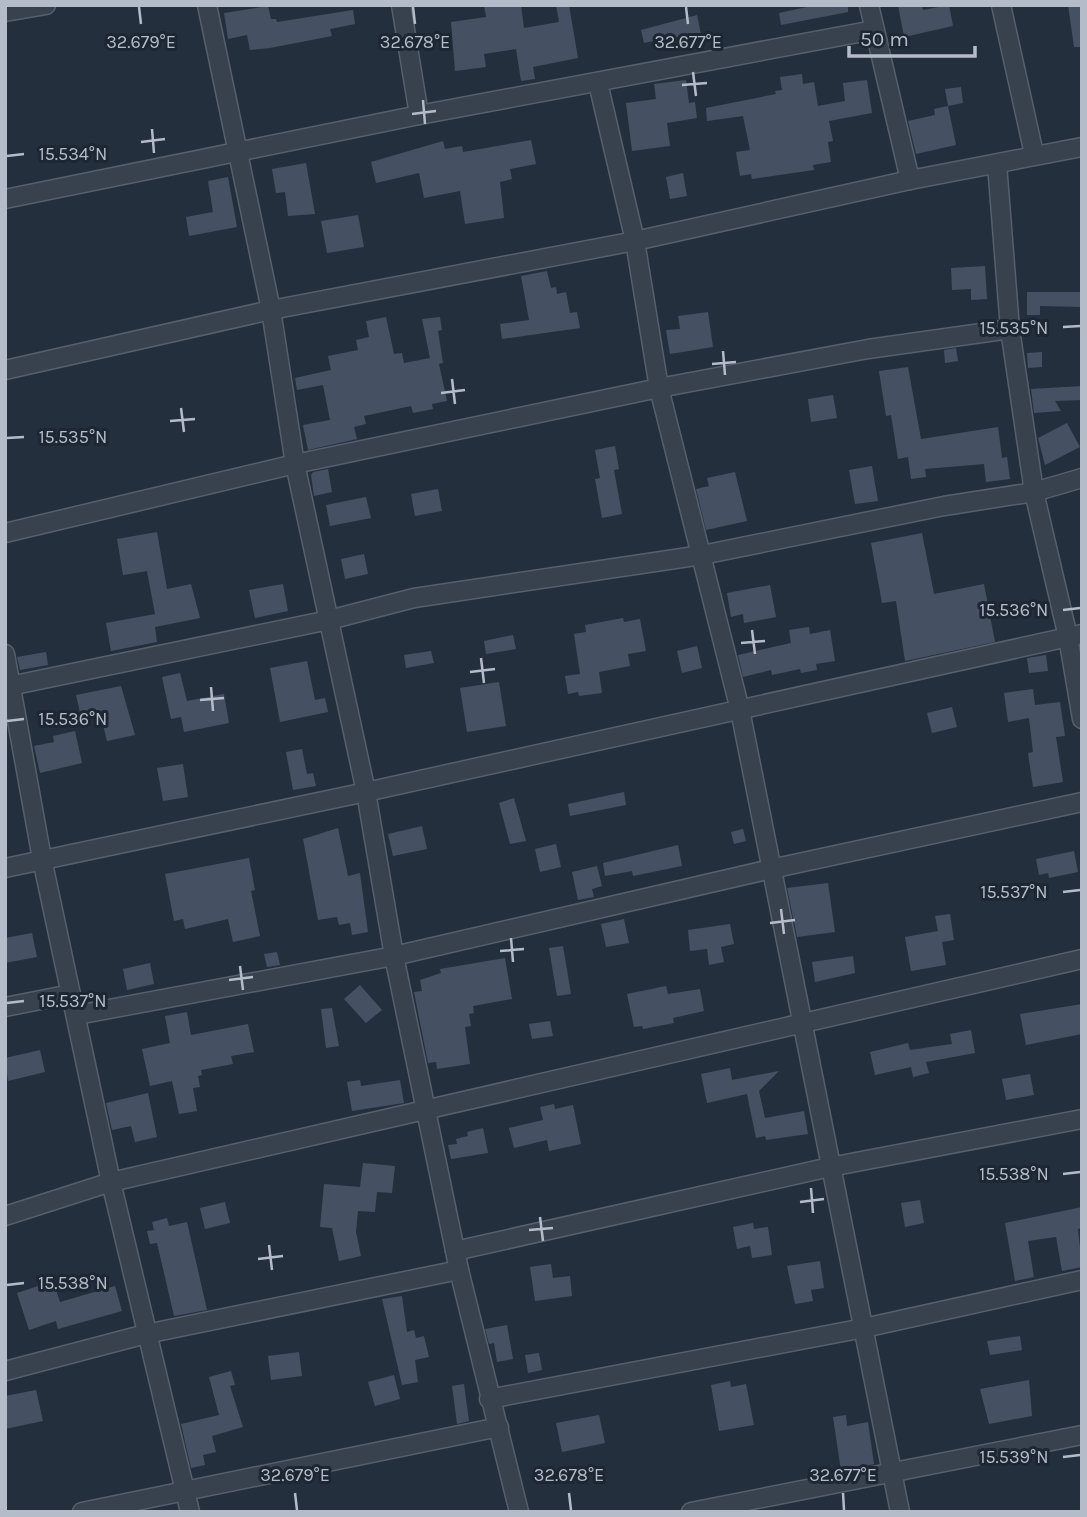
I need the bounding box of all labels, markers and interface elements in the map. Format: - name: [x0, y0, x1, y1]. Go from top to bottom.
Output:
- scale bar: [849, 14, 975, 58]
- text: 50 m: [860, 27, 909, 51]
- text: 32.679°E: [106, 31, 176, 53]
- text: 32.678°E: [380, 31, 450, 53]
- text: 32.677°E: [654, 31, 722, 53]
- text: 15.534°N: [39, 143, 107, 165]
- text: 15.535°N: [980, 317, 1048, 339]
- text: 15.535°N: [39, 426, 107, 448]
- text: 15.536°N: [980, 599, 1048, 621]
- text: 15.536°N: [39, 708, 107, 730]
- text: 15.537°N: [980, 881, 1048, 903]
- text: 15.537°N: [39, 990, 107, 1012]
- text: 15.538°N: [979, 1163, 1049, 1185]
- text: 15.538°N: [38, 1272, 108, 1294]
- text: 15.539°N: [980, 1446, 1049, 1468]
- text: 32.679°E: [260, 1464, 330, 1486]
- text: 32.678°E: [534, 1464, 604, 1486]
- text: 32.677°E: [809, 1464, 877, 1486]

